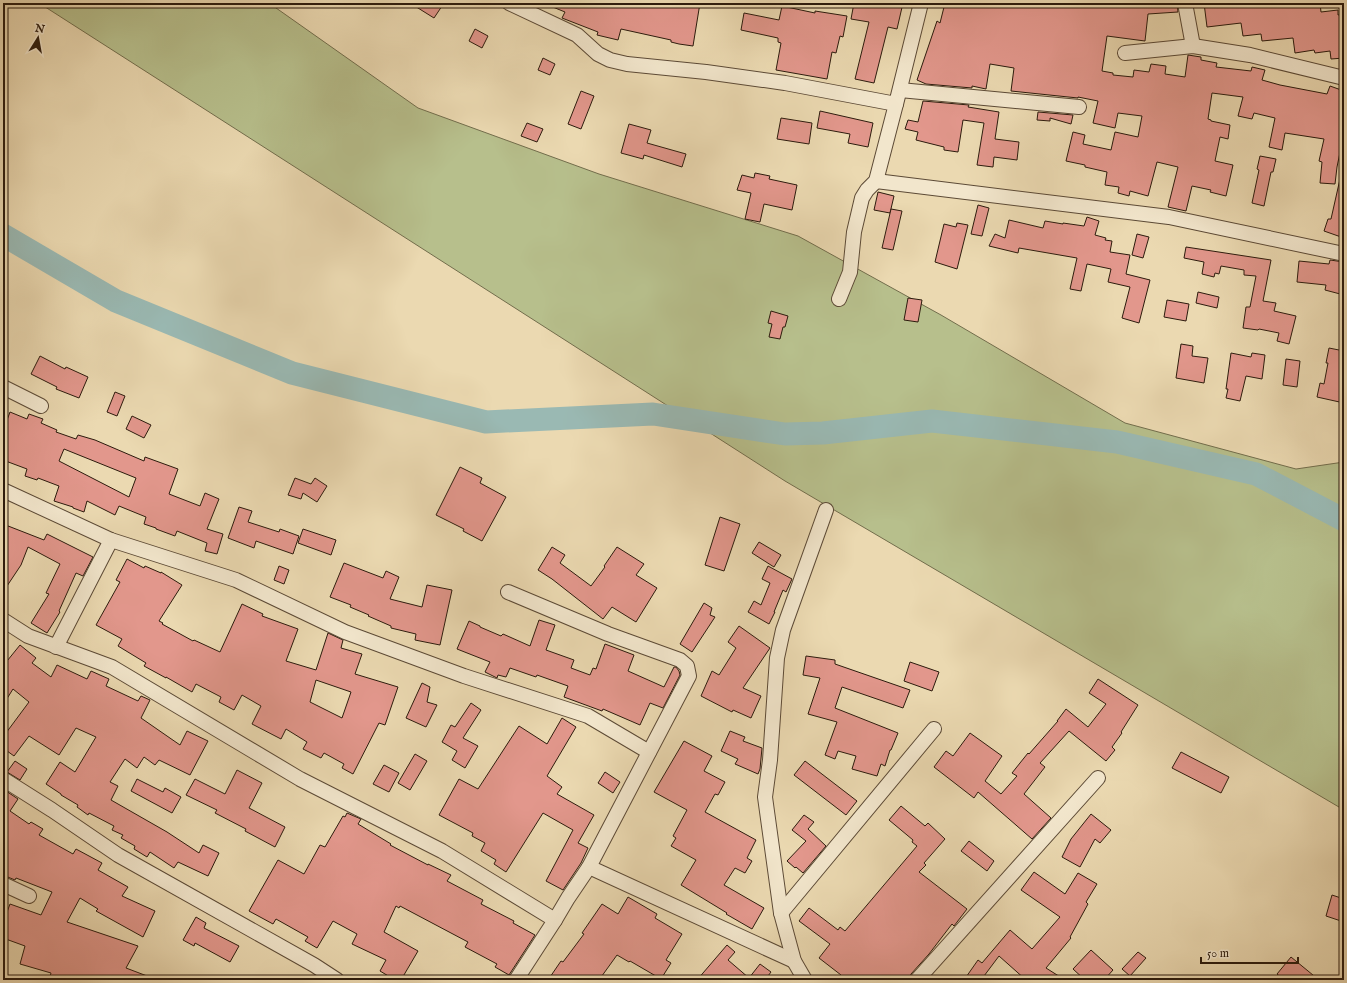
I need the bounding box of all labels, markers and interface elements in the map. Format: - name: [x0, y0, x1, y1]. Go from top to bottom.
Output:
- north arrow: [18, 18, 58, 58]
- text: N: [33, 21, 46, 37]
- scale bar: [1201, 939, 1298, 965]
- text: 50 m: [1207, 946, 1229, 961]

